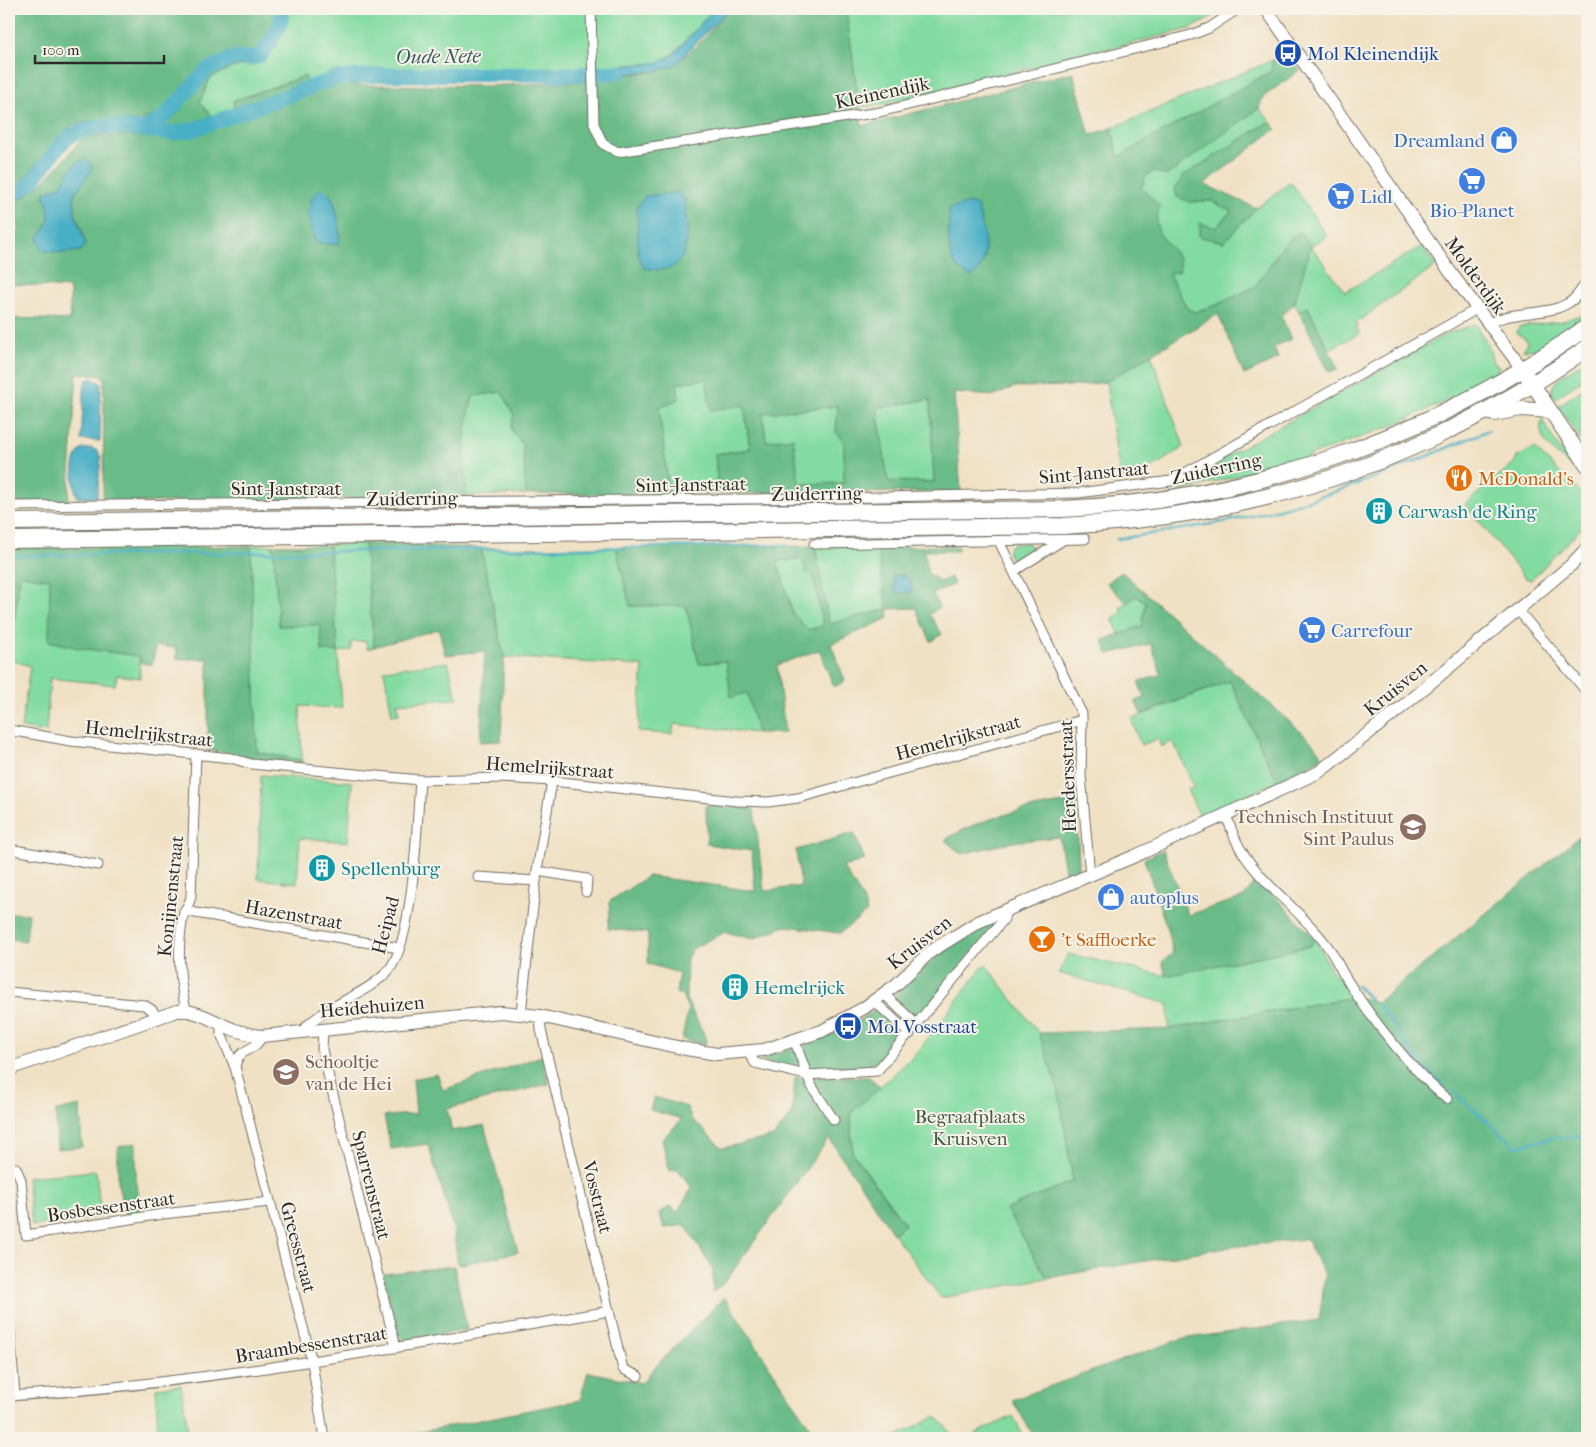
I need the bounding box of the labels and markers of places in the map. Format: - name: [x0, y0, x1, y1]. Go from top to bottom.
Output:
- bus stop icon: Mol Kleinendijk: [1273, 38, 1303, 68]
- place label: Mol Kleinendijk: [1307, 43, 1439, 65]
- shop icon: Dreamland: [1489, 125, 1519, 155]
- place label: Dreamland: [1393, 130, 1486, 152]
- supermarket icon: Bio-Planet: [1457, 166, 1487, 196]
- supermarket icon: Lidl: [1326, 181, 1356, 211]
- place label: Lidl: [1360, 186, 1393, 208]
- place label: Bio-Planet: [1429, 200, 1515, 222]
- restaurant icon: McDonald's: [1444, 463, 1474, 493]
- place label: McDonald's: [1478, 468, 1574, 490]
- building icon: Carwash de Ring: [1364, 496, 1394, 526]
- place label: Carwash de Ring: [1398, 501, 1537, 523]
- supermarket icon: Carrefour: [1297, 615, 1327, 645]
- place label: Carrefour: [1331, 620, 1413, 642]
- place label: Technisch Instituut Sint Paulus: [1235, 806, 1394, 850]
- school or university icon: Technisch Instituut Sint Paulus: [1398, 812, 1428, 842]
- building icon: Spellenburg: [307, 853, 337, 883]
- place label: Spellenburg: [341, 858, 441, 880]
- shop icon: autoplus: [1096, 882, 1126, 912]
- place label: autoplus: [1130, 887, 1199, 909]
- bar icon: 't Saffloerke: [1027, 924, 1057, 954]
- place label: 't Saffloerke: [1061, 929, 1157, 951]
- building icon: Hemelrijck: [720, 972, 750, 1002]
- place label: Hemelrijck: [754, 977, 845, 999]
- bus stop icon: Mol Vosstraat: [833, 1011, 863, 1041]
- place label: Mol Vosstraat: [867, 1016, 977, 1038]
- place label: Schooltje van de Hei: [305, 1051, 392, 1095]
- school or university icon: Schooltje van de Hei: [271, 1057, 301, 1087]

